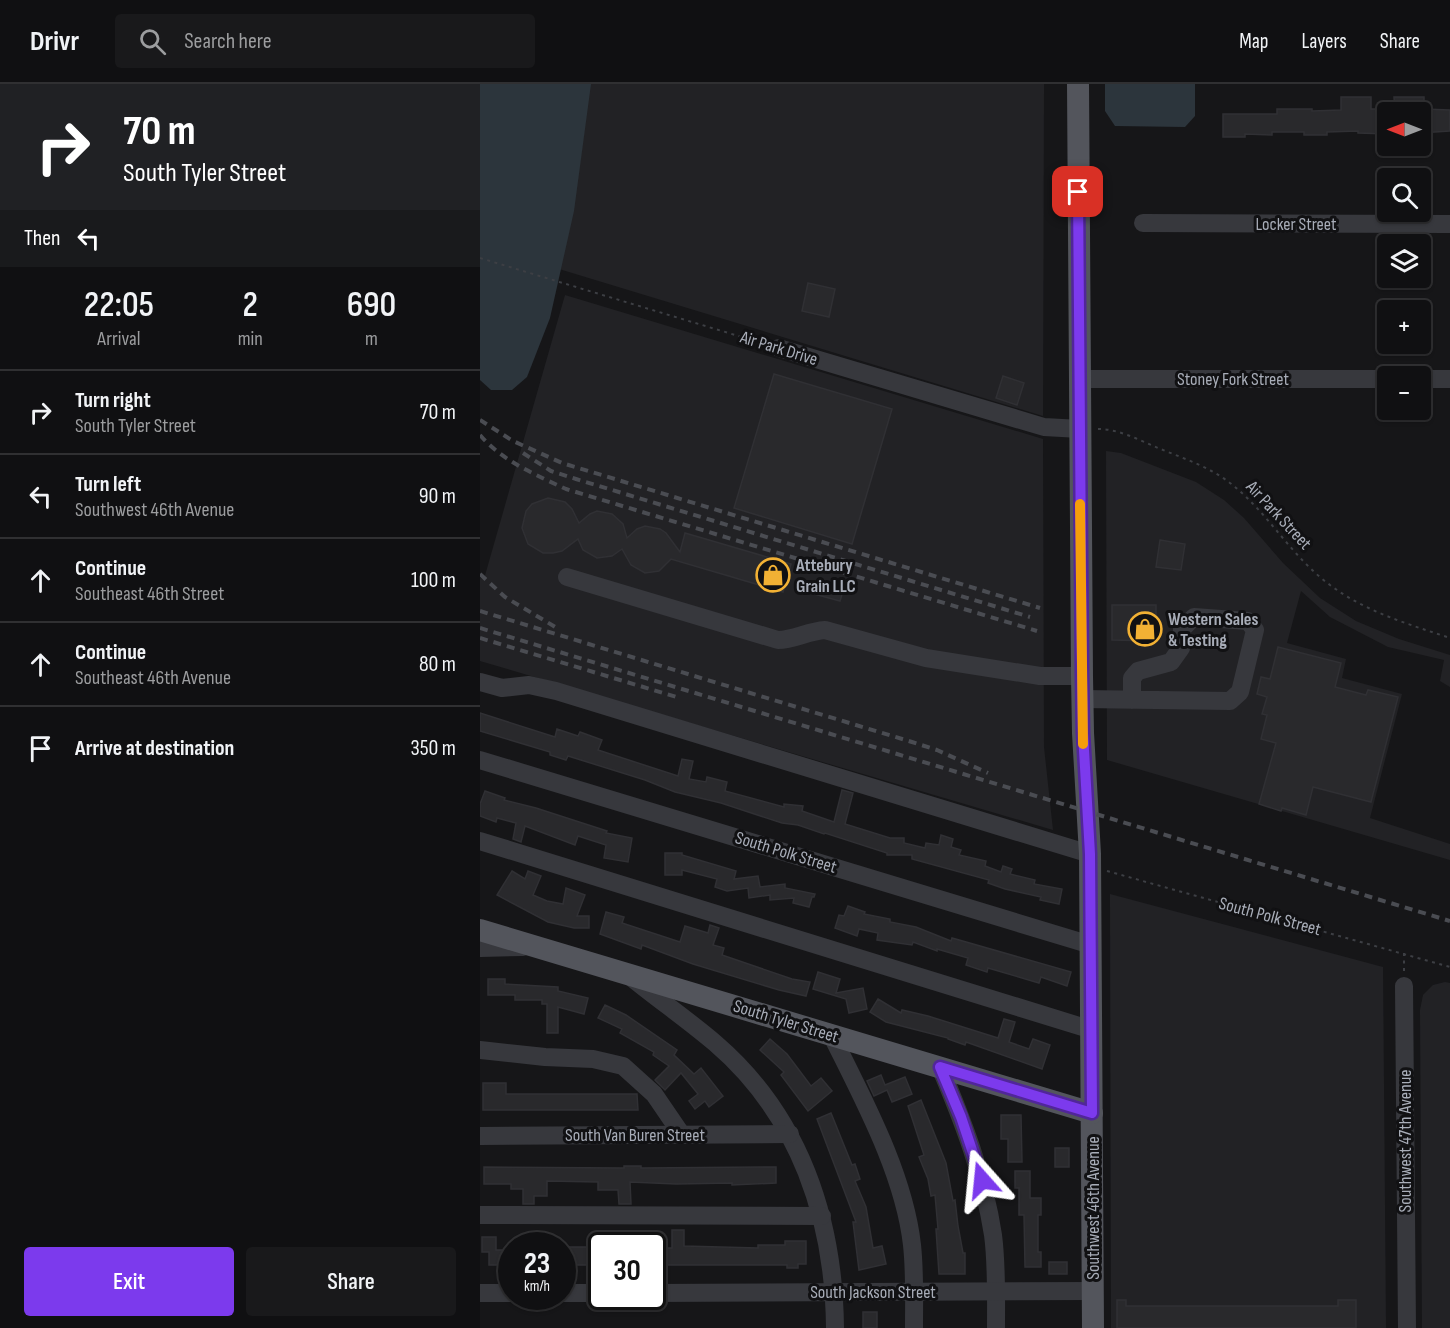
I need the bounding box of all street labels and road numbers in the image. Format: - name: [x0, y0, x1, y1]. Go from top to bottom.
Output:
- street label: Locker Street: [1256, 214, 1337, 235]
- street label: Air Park Drive: [737, 326, 820, 370]
- street label: Stoney Fork Street: [1177, 369, 1290, 390]
- street label: Air Park Street: [1241, 476, 1316, 554]
- street label: South Polk Street: [733, 827, 840, 878]
- street label: South Polk Street: [1216, 893, 1324, 940]
- street label: South Tyler Street: [731, 996, 841, 1048]
- street label: Southwest 47th Avenue: [1395, 1070, 1416, 1212]
- street label: South Van Buren Street: [565, 1125, 705, 1146]
- street label: Southwest 46th Avenue: [1083, 1136, 1104, 1280]
- street label: South Jackson Street: [810, 1282, 936, 1303]

